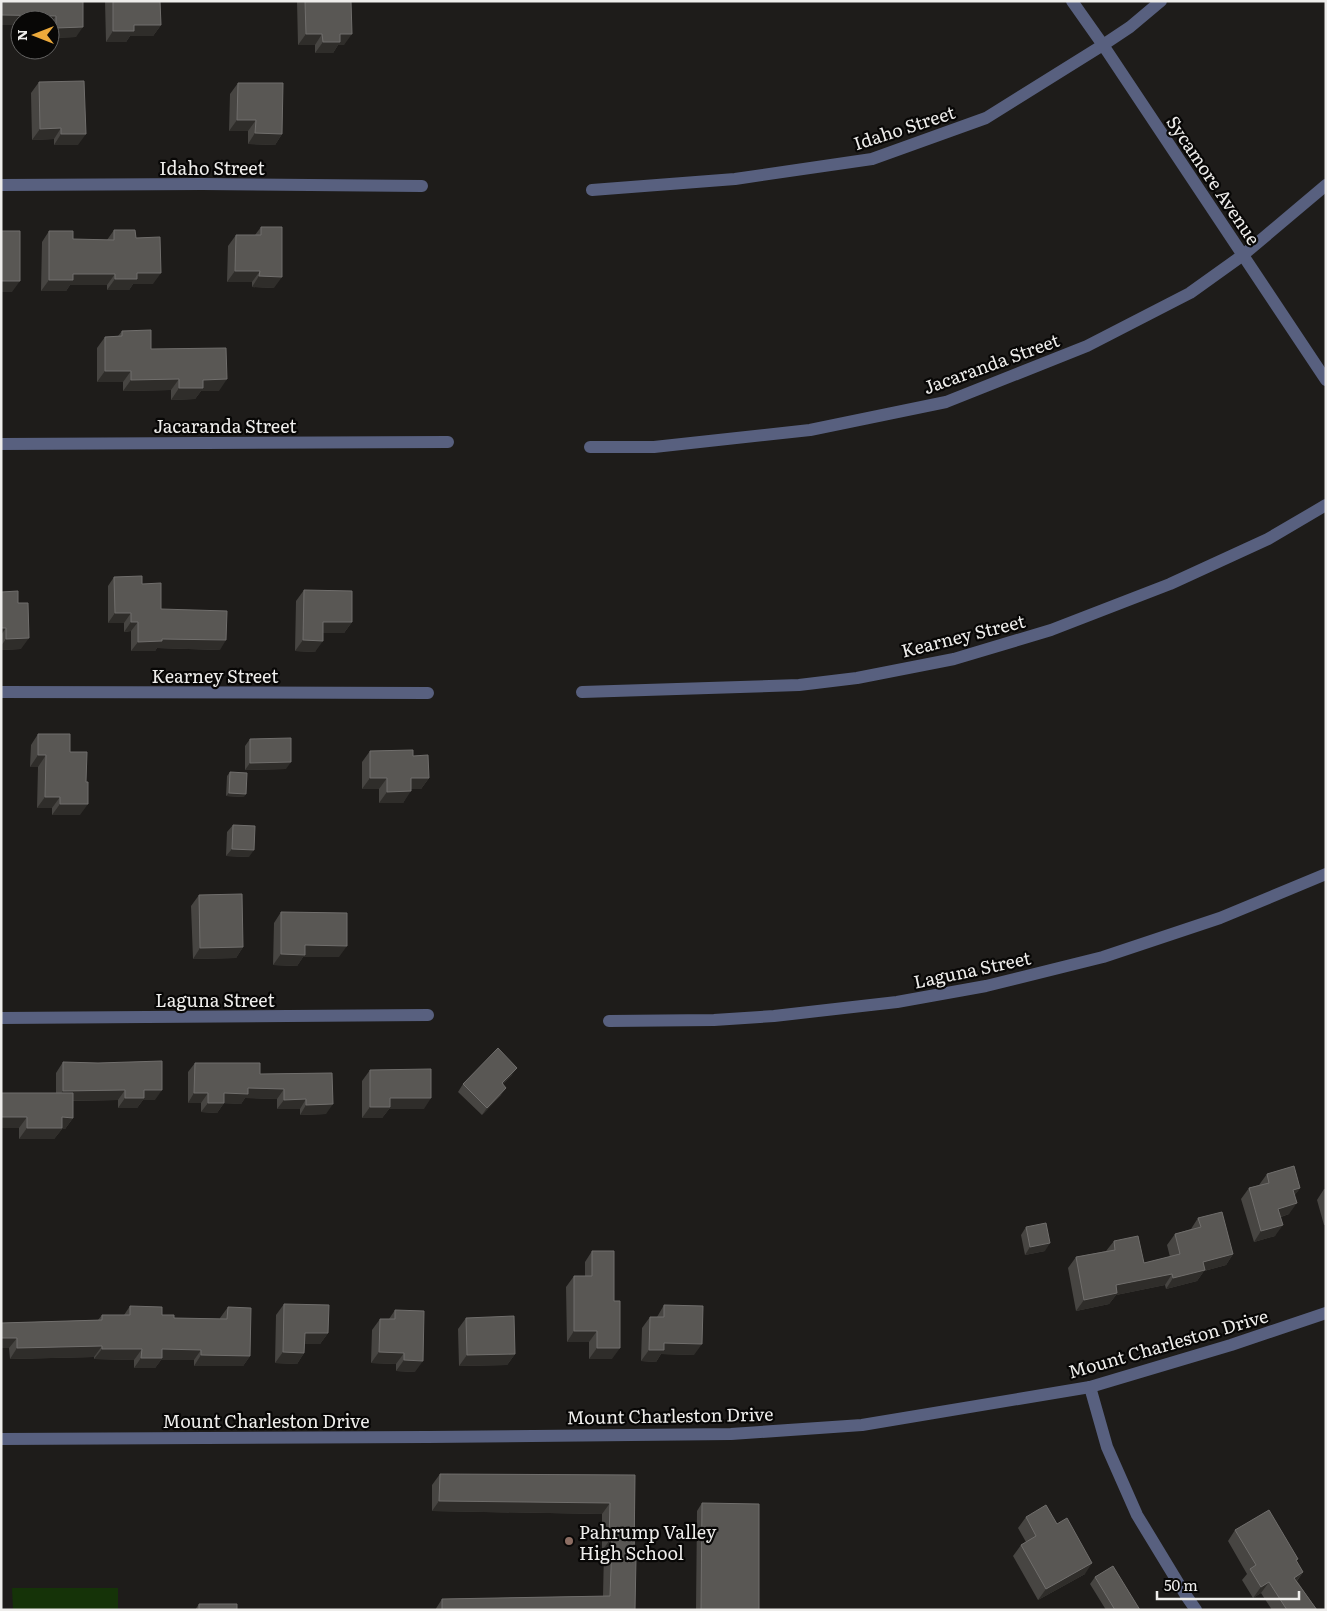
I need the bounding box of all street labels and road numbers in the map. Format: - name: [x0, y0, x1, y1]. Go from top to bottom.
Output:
- street label: Idaho Street: [850, 98, 959, 156]
- street label: Sycamore Avenue: [1161, 110, 1267, 250]
- street label: Idaho Street: [159, 154, 265, 181]
- street label: Jacaranda Street: [919, 326, 1064, 400]
- street label: Jacaranda Street: [153, 412, 297, 439]
- street label: Kearney Street: [898, 606, 1029, 663]
- street label: Kearney Street: [152, 662, 279, 689]
- street label: Laguna Street: [911, 943, 1034, 995]
- street label: Laguna Street: [155, 986, 275, 1013]
- street label: Mount Charleston Drive: [1065, 1301, 1271, 1385]
- street label: Mount Charleston Drive: [566, 1400, 774, 1430]
- street label: Mount Charleston Drive: [162, 1407, 370, 1434]

